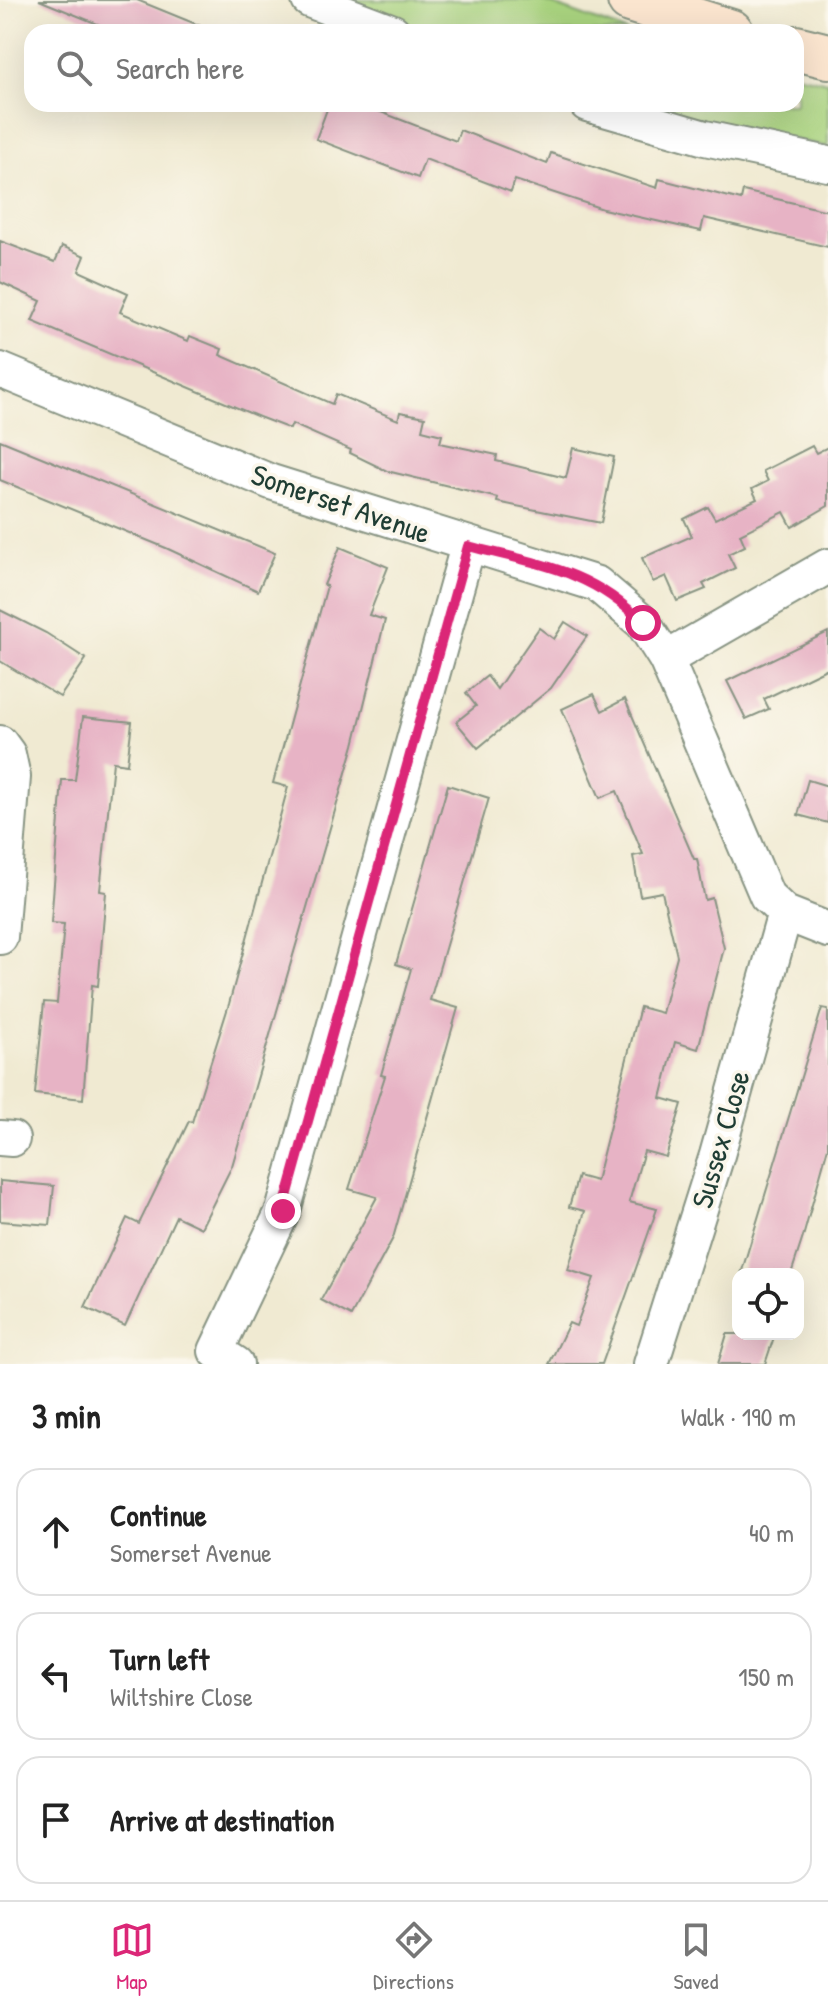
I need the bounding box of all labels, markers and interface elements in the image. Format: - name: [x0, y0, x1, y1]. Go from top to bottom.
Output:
- search box: [24, 24, 804, 112]
- icon: search: [52, 46, 96, 90]
- text: Search here: [116, 48, 244, 88]
- street label: Somerset Avenue: [246, 454, 436, 552]
- route start: [625, 605, 661, 641]
- street label: Sussex Close: [681, 1066, 759, 1212]
- route end: [265, 1193, 301, 1229]
- map controls: [732, 1268, 804, 1340]
- button: locate: [732, 1268, 804, 1340]
- text: 3 min: [32, 1393, 101, 1439]
- text: Walk · 190 m: [681, 1399, 796, 1434]
- text: Continue: [110, 1495, 207, 1535]
- icon: ahead: [34, 1510, 78, 1554]
- text: 40 m: [749, 1515, 794, 1550]
- text: Somerset Avenue: [110, 1535, 272, 1570]
- text: Turn left: [110, 1639, 209, 1679]
- icon: left: [34, 1654, 78, 1698]
- text: 150 m: [738, 1659, 794, 1694]
- text: Wiltshire Close: [110, 1679, 253, 1714]
- icon: arrive: [34, 1798, 78, 1842]
- text: Arrive at destination: [110, 1800, 335, 1840]
- tab: Map: [110, 1918, 154, 1996]
- tab: Directions: [373, 1918, 454, 1996]
- tab: Saved: [673, 1918, 718, 1996]

